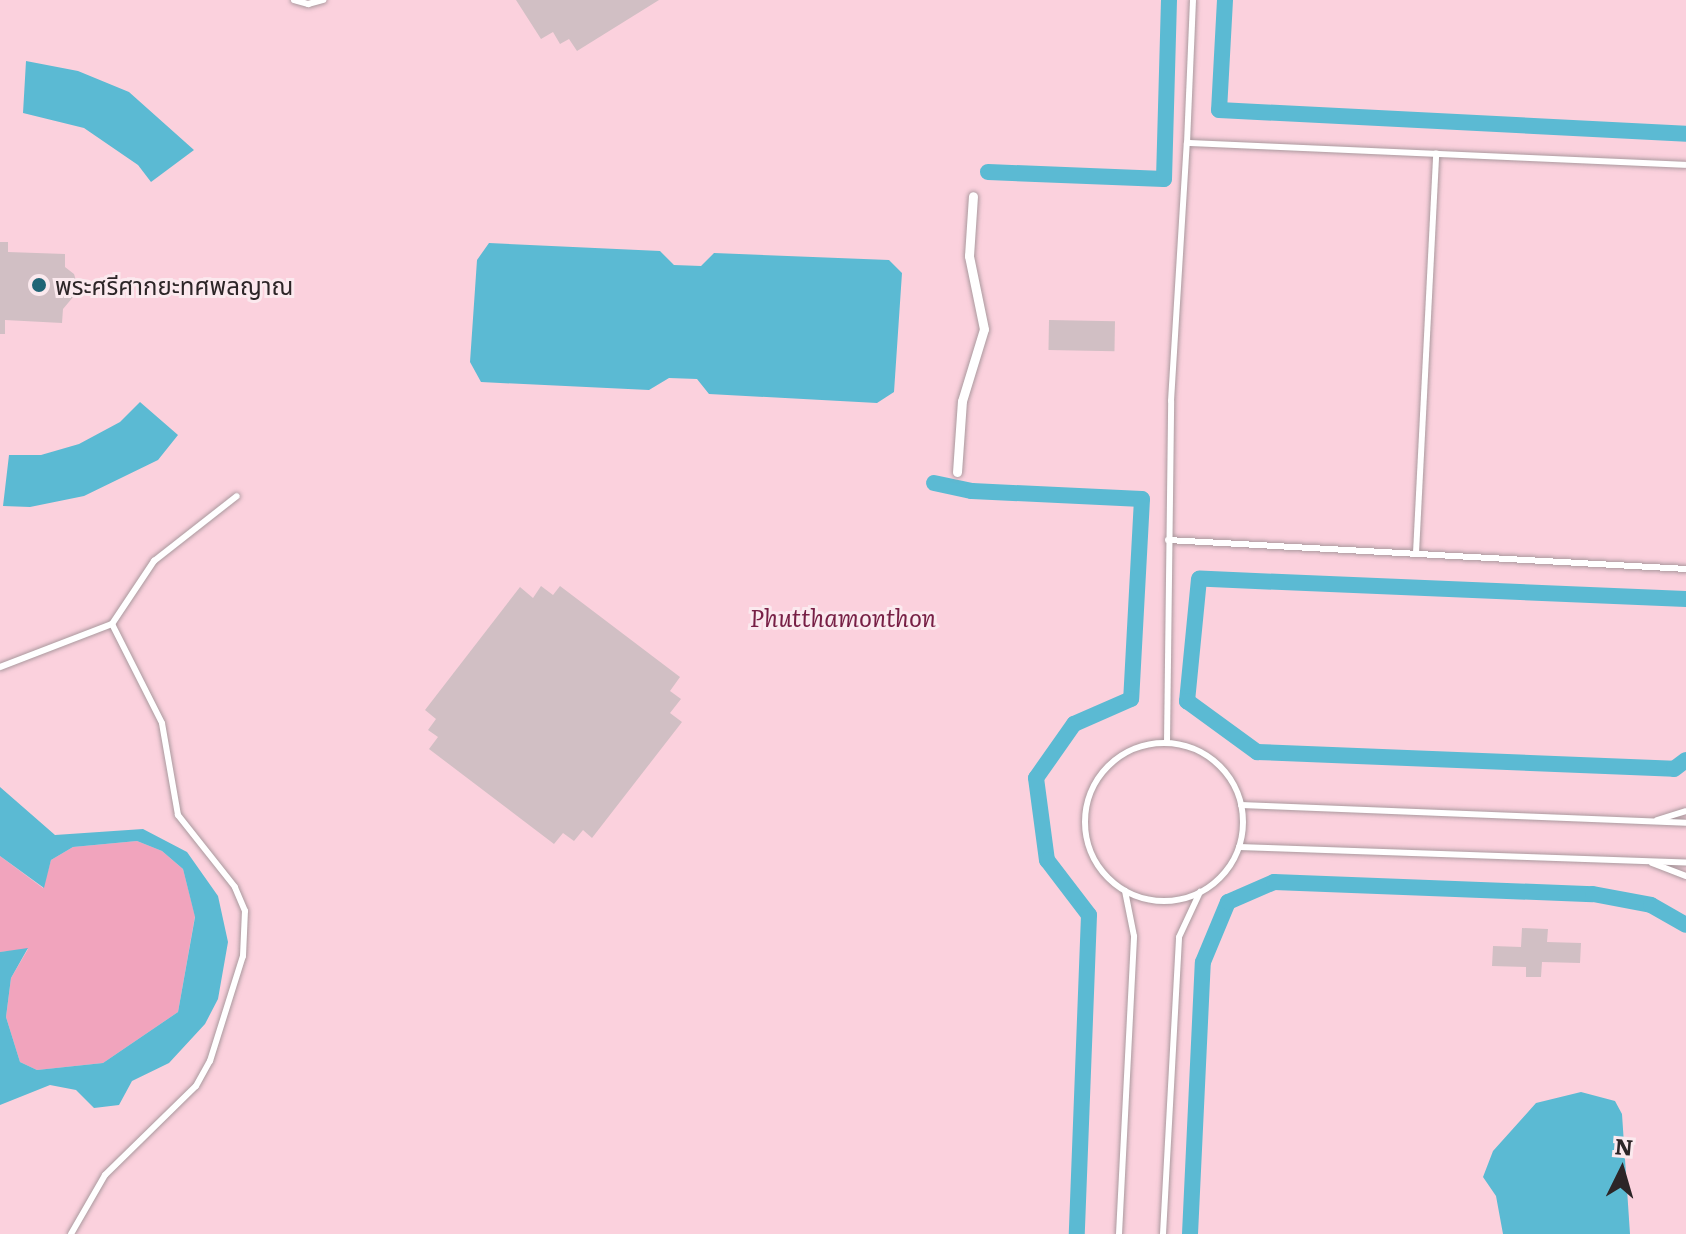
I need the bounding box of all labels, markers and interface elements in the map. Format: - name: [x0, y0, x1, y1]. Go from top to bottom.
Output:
- place label: พระศรีศากยะทศพลญาณ: [55, 271, 293, 299]
- marker: พระศรีศากยะทศพลญาณ: [30, 276, 48, 294]
- park label: Phutthamonthon: [750, 603, 936, 631]
- text: N: [1613, 1128, 1635, 1163]
- north arrow: [1582, 1130, 1662, 1210]

